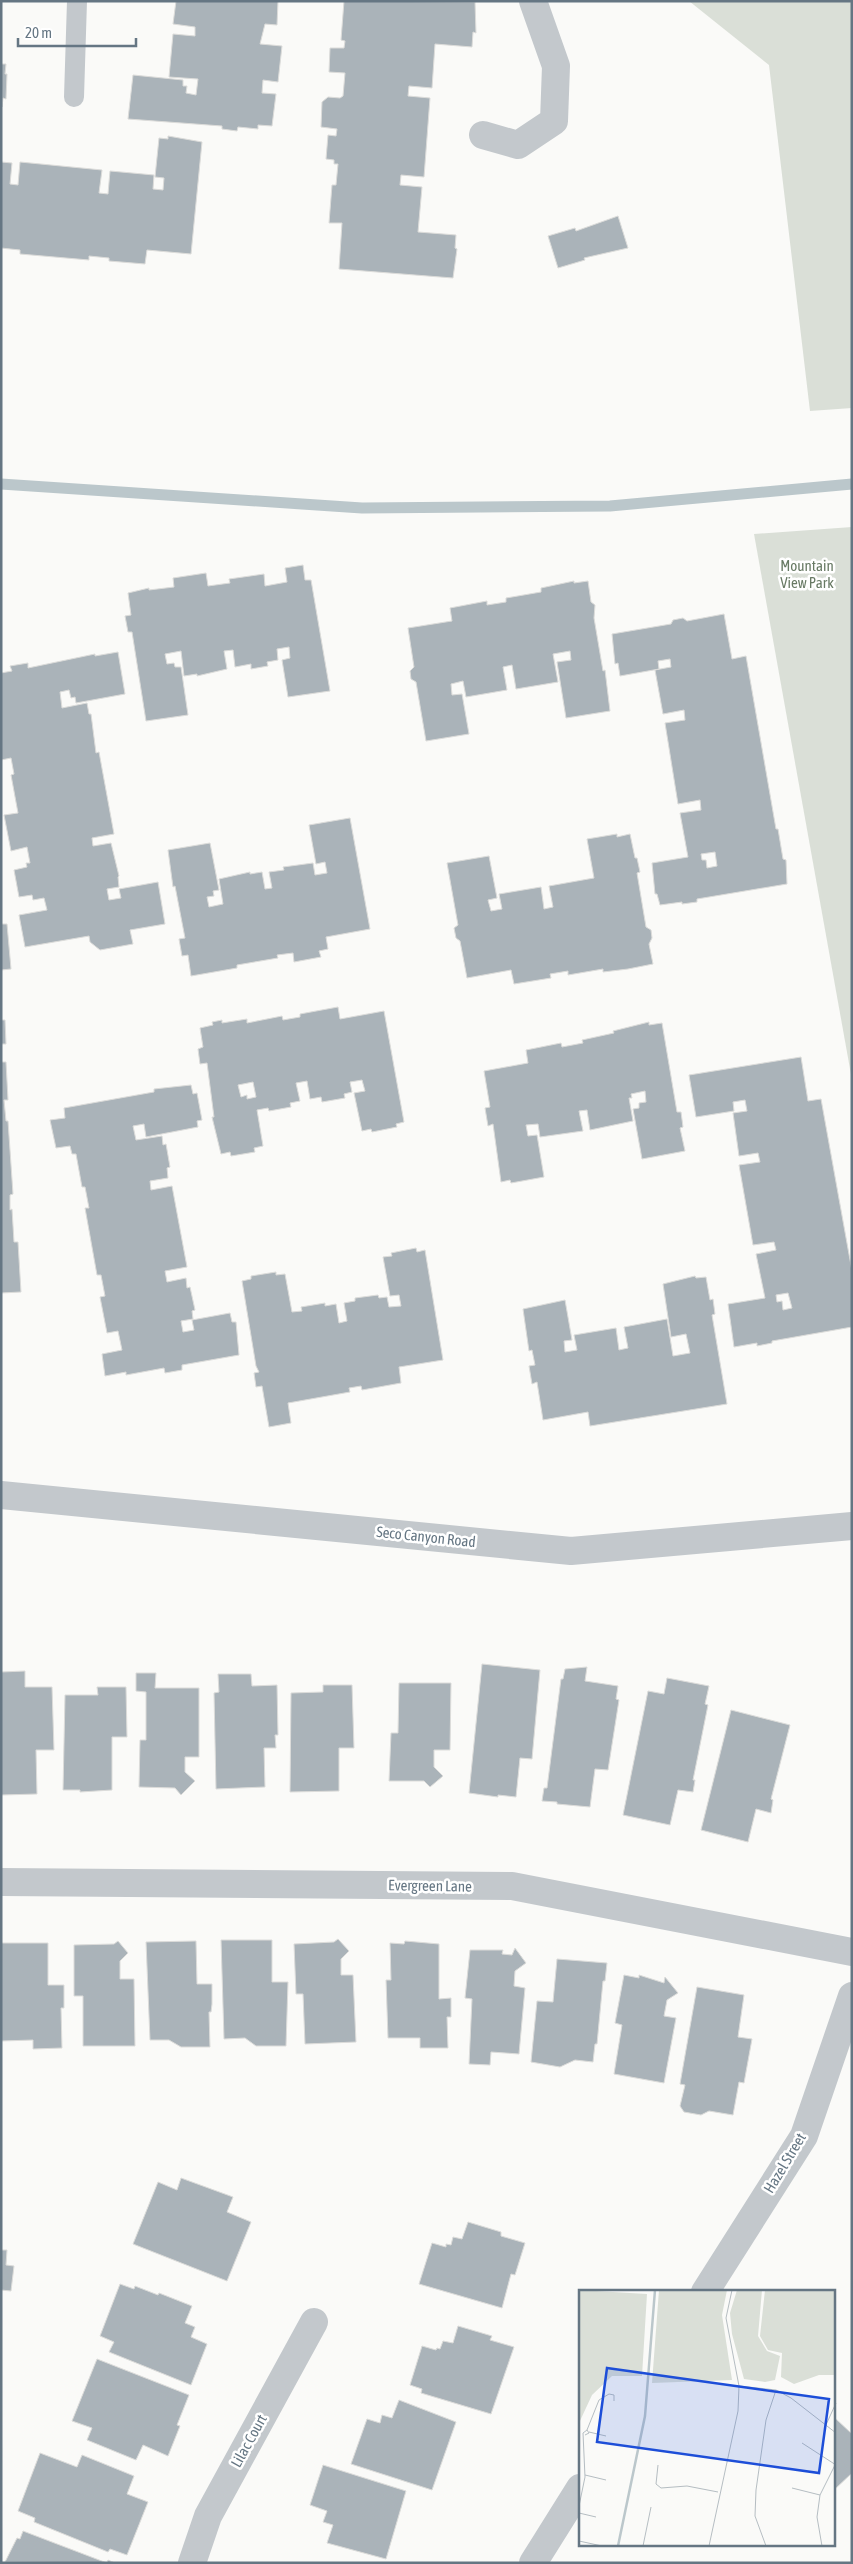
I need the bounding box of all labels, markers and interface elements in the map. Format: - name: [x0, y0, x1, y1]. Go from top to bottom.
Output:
- scale bar: [18, 15, 135, 47]
- text: 20 m: [25, 24, 52, 41]
- park label: Mountain View Park: [780, 557, 834, 591]
- street label: Seco Canyon Road: [376, 1523, 477, 1550]
- street label: Evergreen Lane: [388, 1876, 472, 1895]
- street label: Hazel Street: [760, 2130, 809, 2196]
- inset map: [579, 2290, 836, 2546]
- street label: Lilac Court: [227, 2412, 270, 2470]

